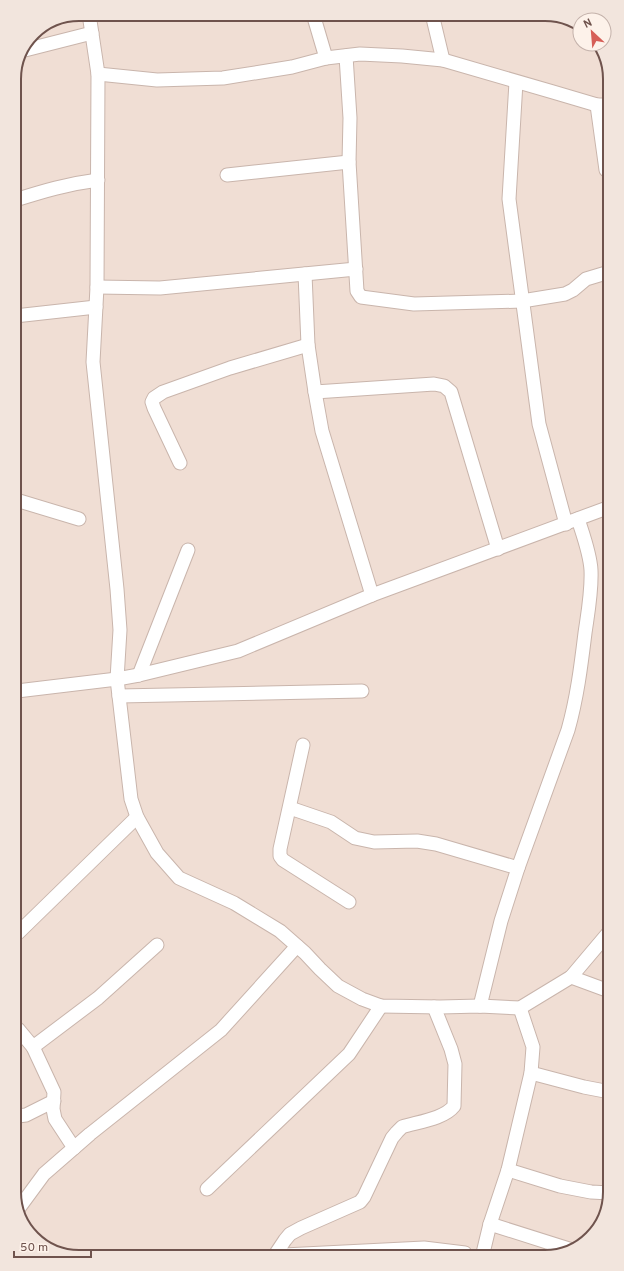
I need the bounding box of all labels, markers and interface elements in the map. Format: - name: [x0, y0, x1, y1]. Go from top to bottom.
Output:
- north arrow: [572, 12, 612, 52]
- text: N: [581, 16, 595, 32]
- scale bar: [14, 1233, 91, 1259]
- text: 50 m: [20, 1240, 48, 1256]

